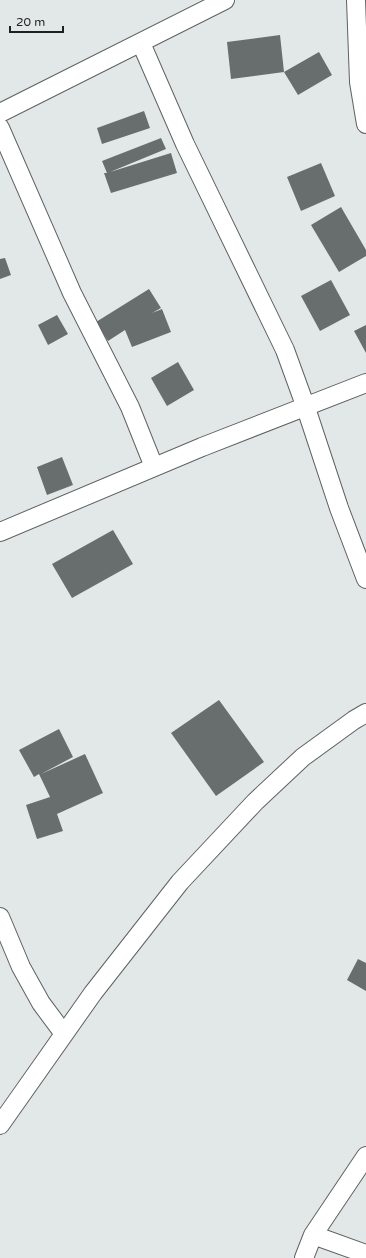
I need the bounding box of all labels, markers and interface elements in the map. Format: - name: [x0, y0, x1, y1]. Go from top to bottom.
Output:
- scale bar: [10, 8, 63, 34]
- text: 20 m: [16, 15, 45, 29]

